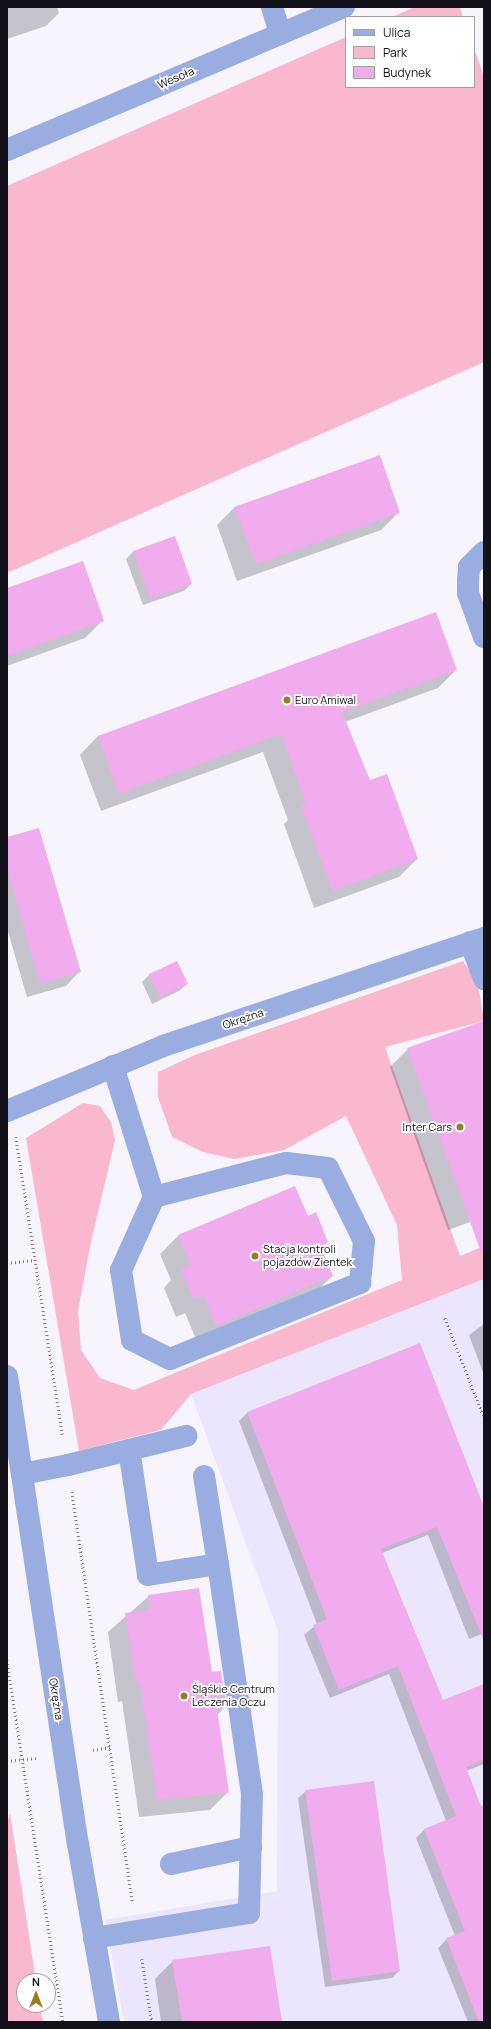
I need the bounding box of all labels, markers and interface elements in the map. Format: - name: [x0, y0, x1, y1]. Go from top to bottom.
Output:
- legend: [345, 16, 475, 88]
- text: Ulica: [383, 24, 410, 41]
- text: Park: [383, 44, 407, 61]
- street label: Wesoła: [156, 64, 196, 92]
- text: Budynek: [383, 64, 431, 81]
- place label: Euro Amiwal: [295, 693, 356, 707]
- marker: Euro Amiwal: [282, 695, 292, 705]
- street label: Okrężna: [221, 1006, 265, 1032]
- place label: Inter Cars: [403, 1120, 452, 1134]
- marker: Inter Cars: [455, 1122, 465, 1132]
- place label: Stacja kontroli pojazdów Zientek: [263, 1243, 352, 1269]
- marker: Stacja kontroli pojazdów Zientek: [250, 1251, 260, 1261]
- street label: Okrężna: [46, 1677, 66, 1721]
- place label: Śląśkie Centrum Leczenia Oczu: [192, 1683, 275, 1709]
- marker: Śląśkie Centrum Leczenia Oczu: [179, 1691, 189, 1701]
- north arrow: [16, 1973, 56, 2013]
- text: N: [32, 1974, 40, 1989]

